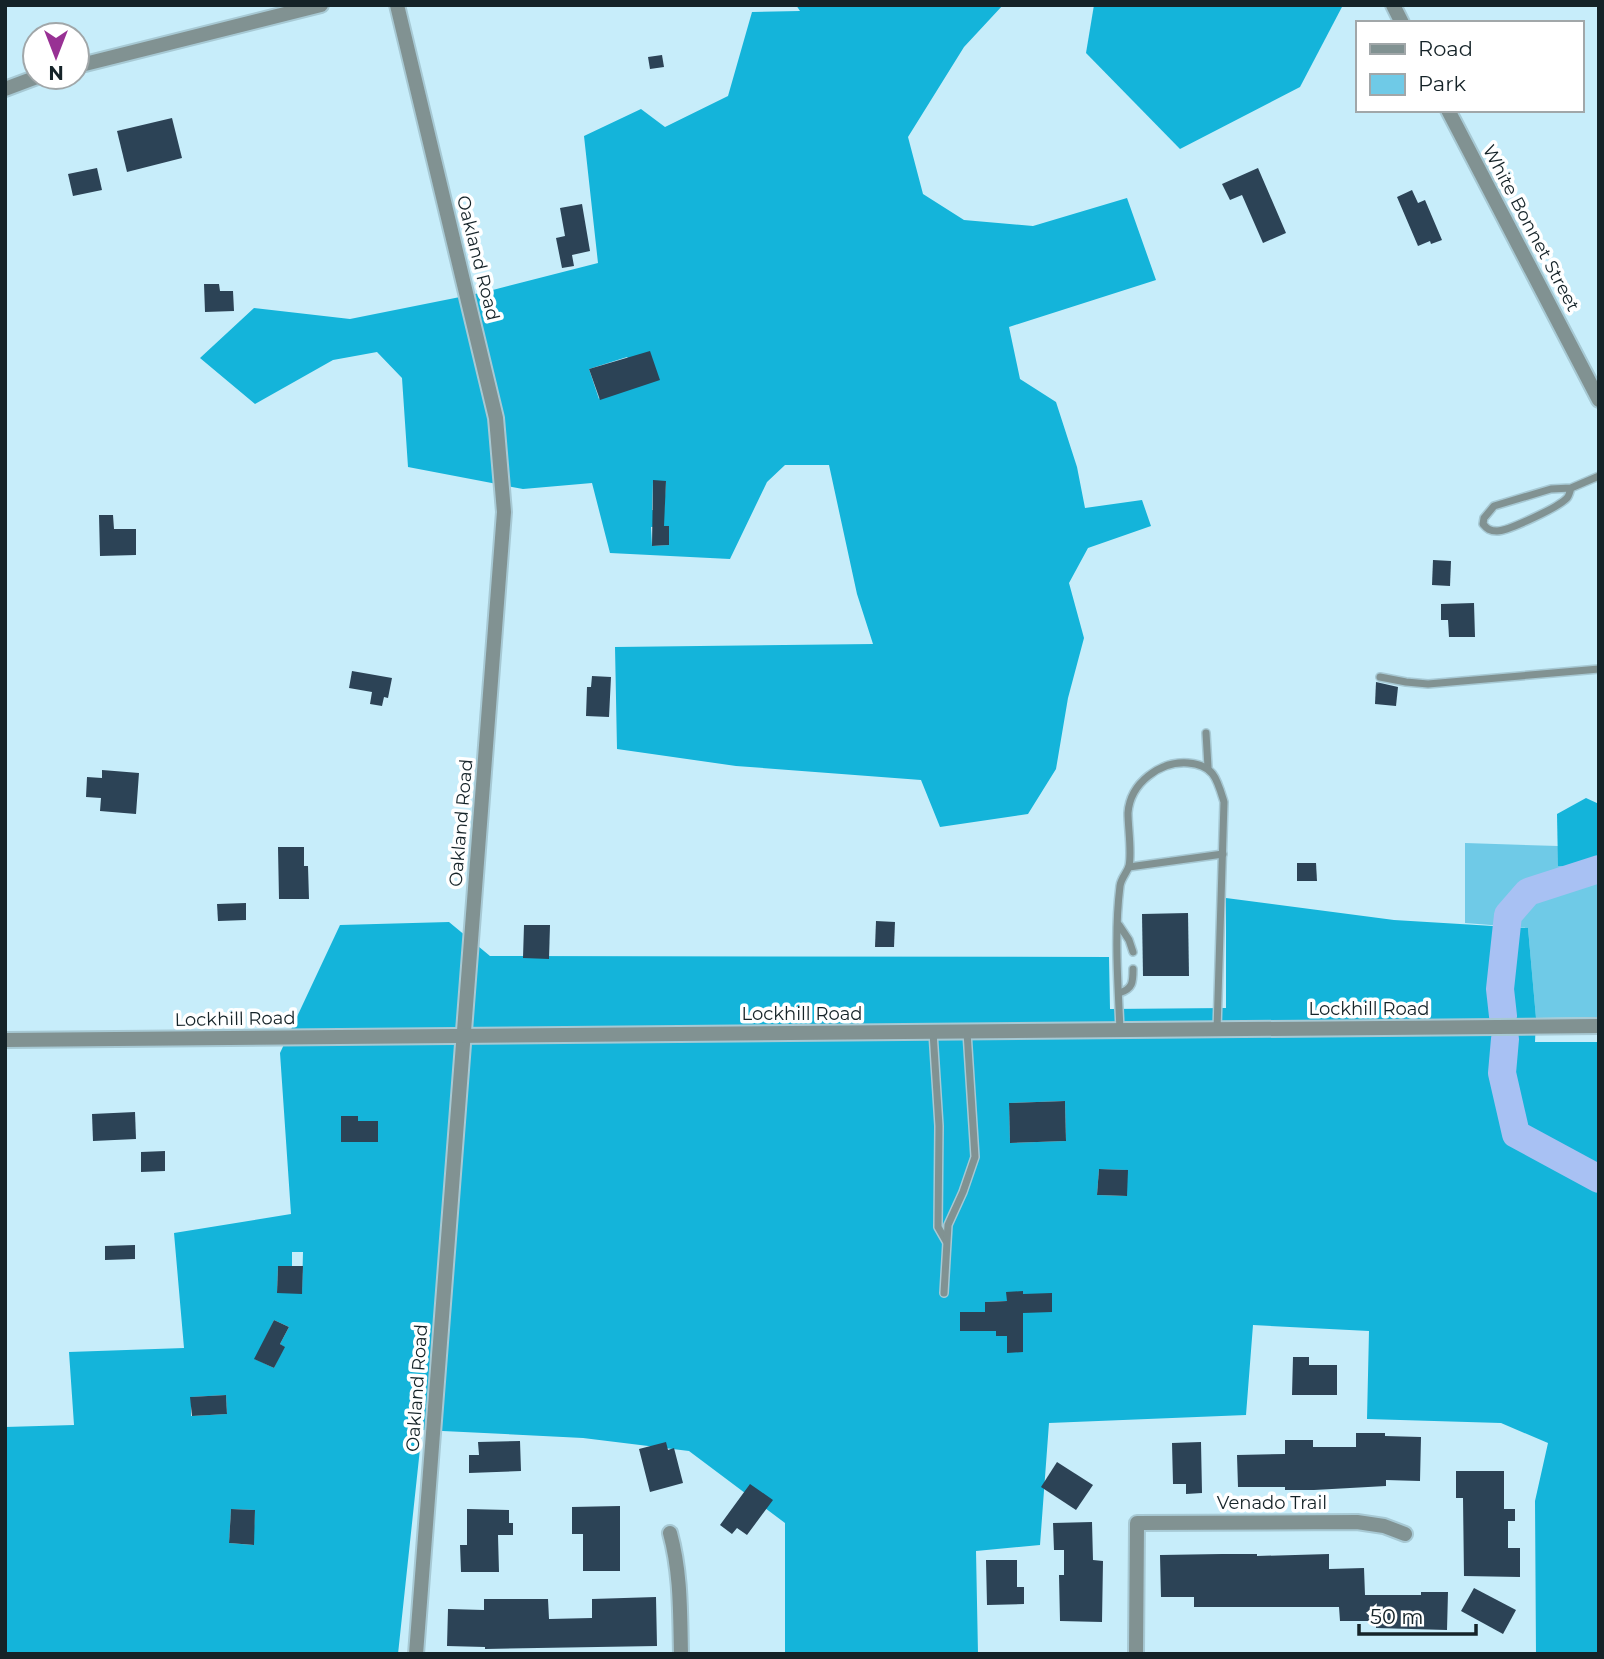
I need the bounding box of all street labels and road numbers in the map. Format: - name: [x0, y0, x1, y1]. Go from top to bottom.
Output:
- street label: White Bonnet Street: [1478, 141, 1584, 315]
- street label: Oakland Road: [452, 193, 504, 323]
- street label: Oakland Road: [444, 758, 478, 888]
- street label: Lockhill Road: [1309, 998, 1429, 1020]
- street label: Lockhill Road: [742, 1003, 862, 1025]
- street label: Lockhill Road: [174, 1007, 296, 1031]
- street label: Oakland Road: [402, 1323, 432, 1453]
- street label: Venado Trail: [1217, 1492, 1327, 1514]

